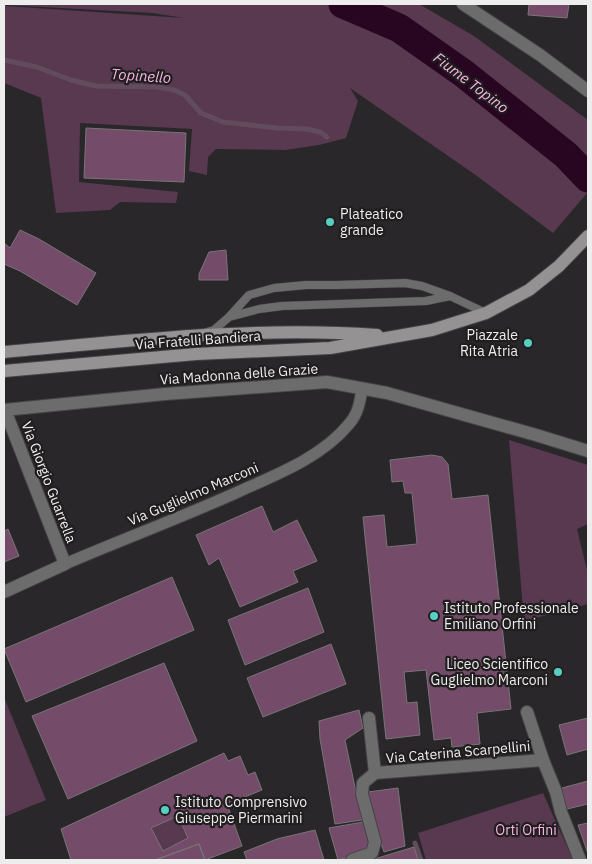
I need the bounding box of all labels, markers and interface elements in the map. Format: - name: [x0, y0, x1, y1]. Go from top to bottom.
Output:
- water label: Fiume Topino: [430, 48, 513, 117]
- water label: Topinello: [110, 64, 172, 87]
- place label: Plateatico grande: [340, 205, 403, 239]
- marker: Plateatico grande: [324, 216, 336, 228]
- place label: Piazzale Rita Atria: [460, 326, 519, 360]
- street label: Via Fratelli Bandiera: [134, 327, 262, 353]
- marker: Piazzale Rita Atria: [522, 337, 534, 349]
- street label: Via Madonna delle Grazie: [159, 359, 319, 389]
- street label: Via Giorgio Guarrella: [18, 419, 81, 546]
- street label: Via Guglielmo Marconi: [125, 458, 261, 530]
- place label: Istituto Professionale Emiliano Orfini: [444, 599, 579, 633]
- marker: Istituto Professionale Emiliano Orfini: [428, 610, 440, 622]
- place label: Liceo Scientifico Guglielmo Marconi: [431, 655, 548, 689]
- marker: Liceo Scientifico Guglielmo Marconi: [552, 666, 564, 678]
- street label: Via Caterina Scarpellini: [385, 737, 531, 767]
- place label: Istituto Comprensivo Giuseppe Piermarini: [175, 793, 307, 827]
- marker: Istituto Comprensivo Giuseppe Piermarini: [159, 804, 171, 816]
- park label: Orti Orfini: [495, 821, 557, 839]

